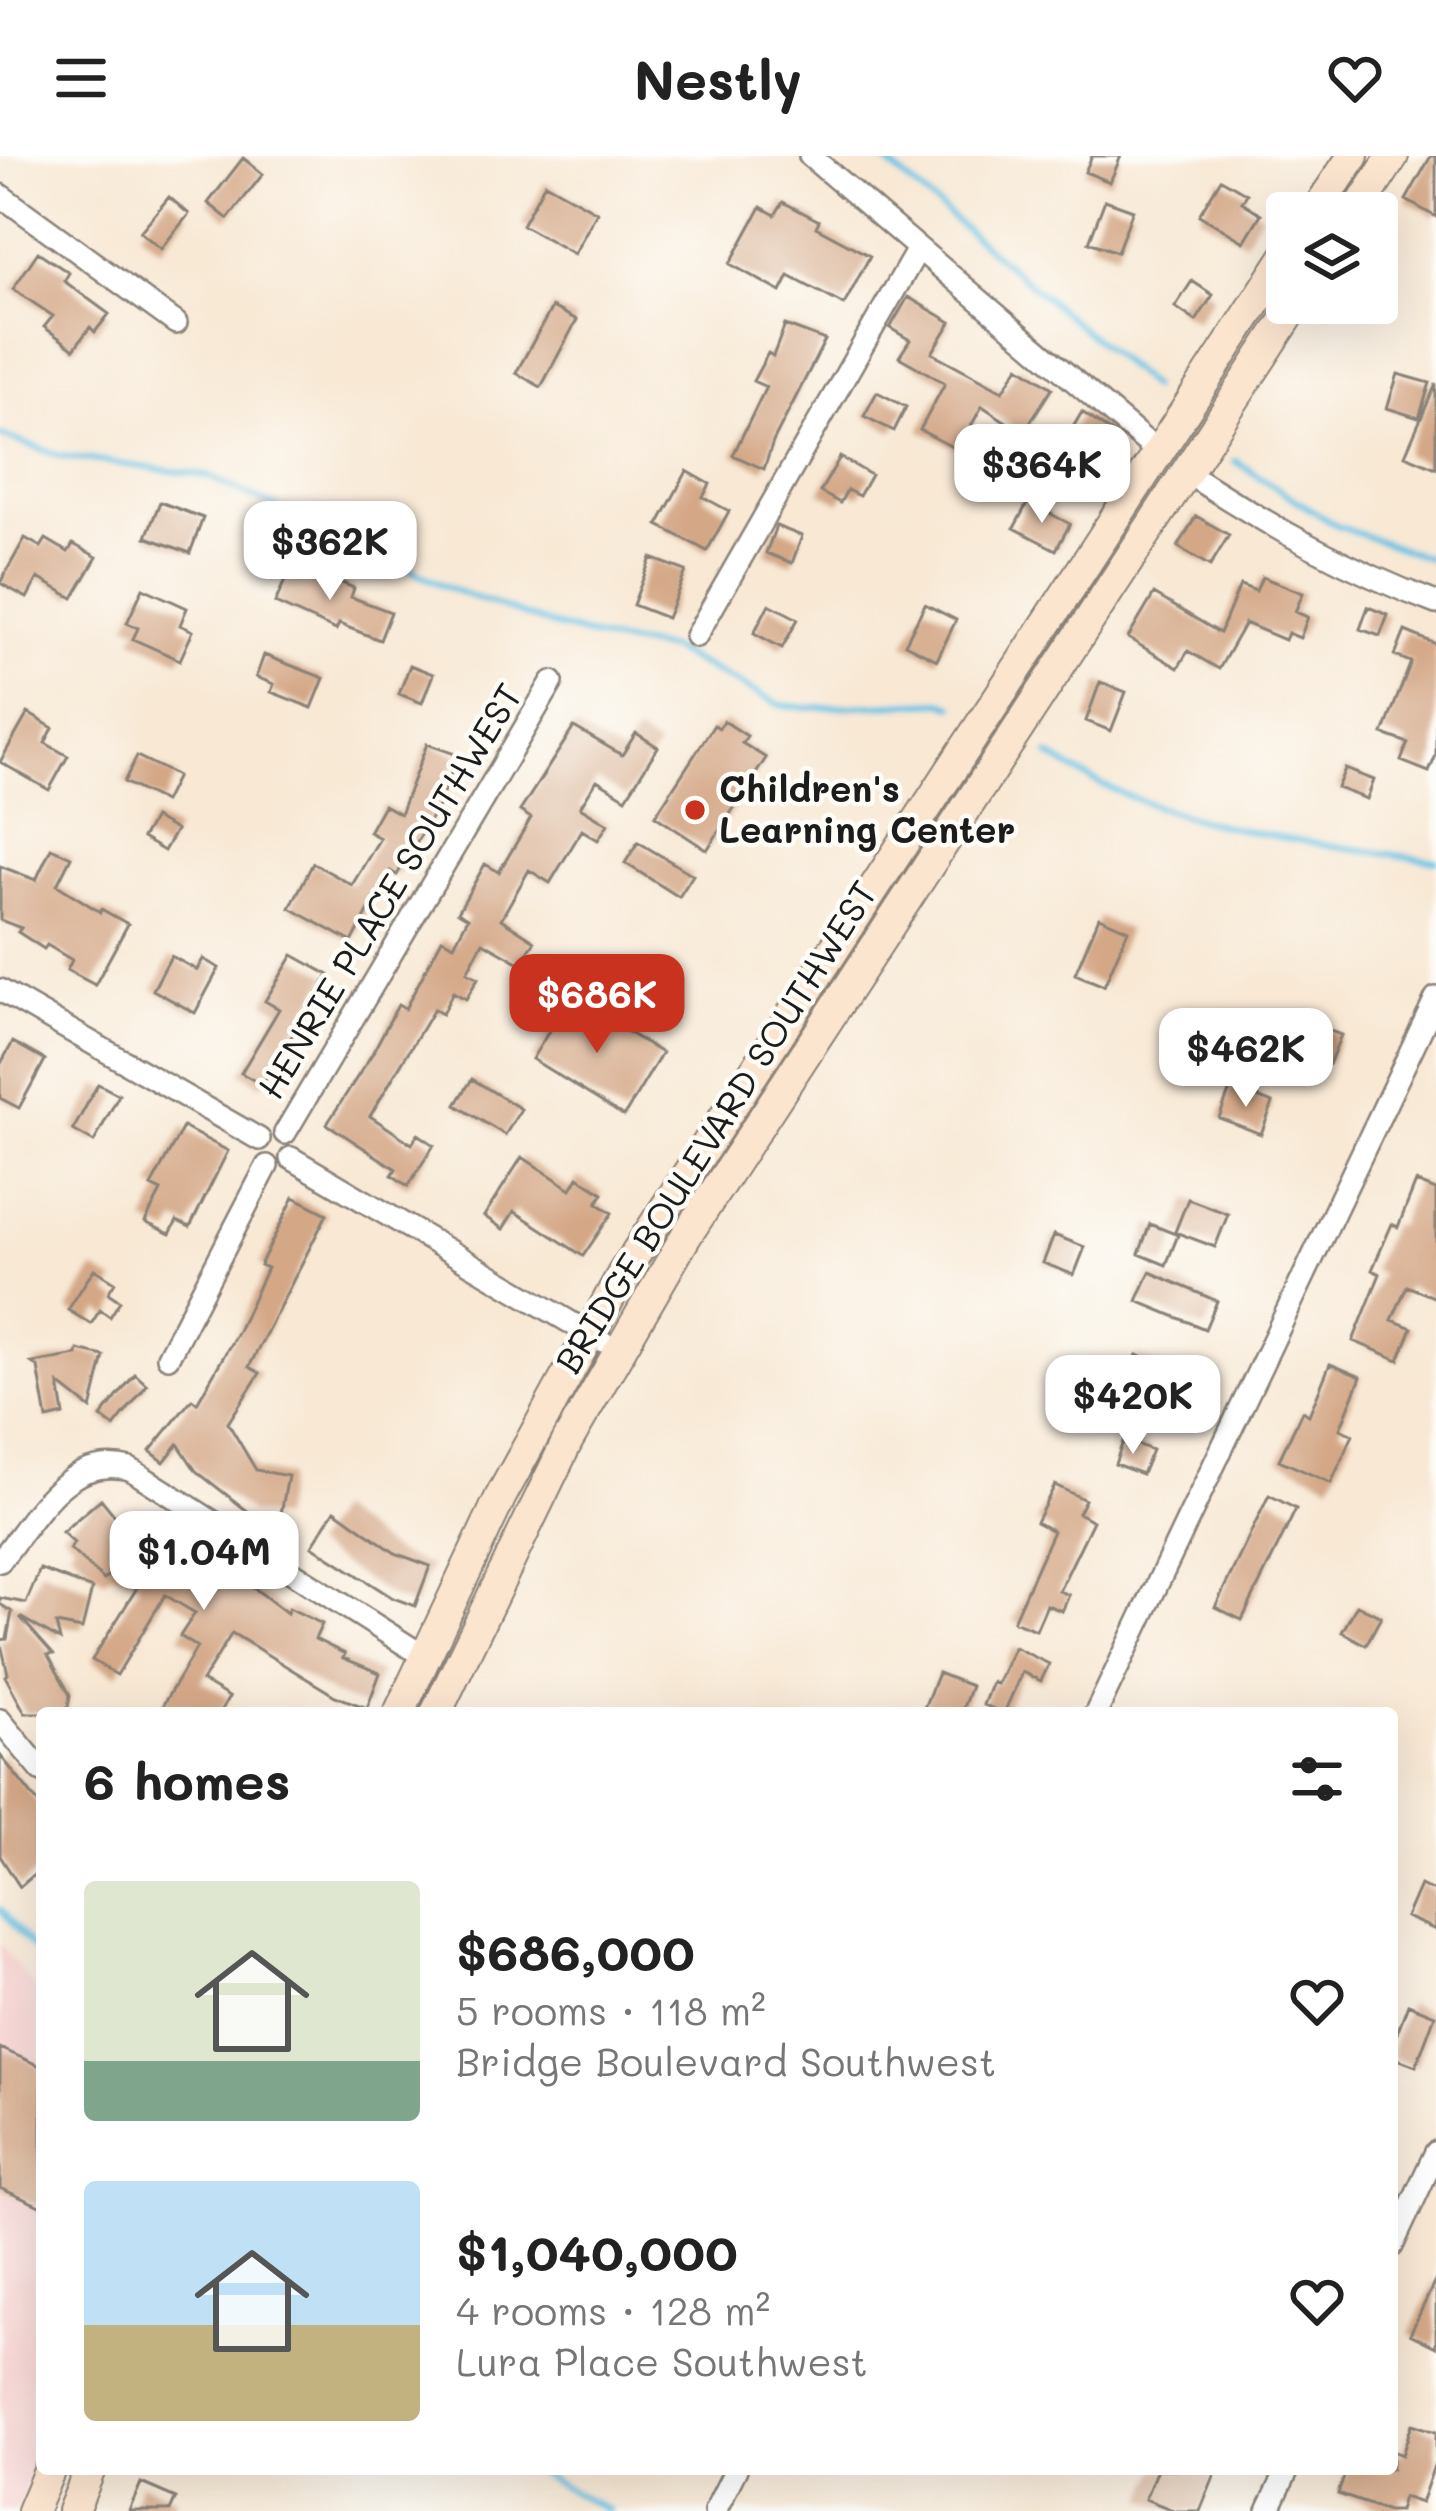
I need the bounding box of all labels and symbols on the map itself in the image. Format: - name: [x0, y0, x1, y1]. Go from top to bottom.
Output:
- pin: $364K: [958, 424, 1126, 526]
- pin: $362K: [246, 501, 414, 603]
- street label: HENRIE PLACE SOUTHWEST: [246, 674, 532, 1107]
- place label: Children's Learning Center: [719, 764, 1015, 852]
- marker: Children's Learning Center: [682, 797, 708, 823]
- street label: BRIDGE BOULEVARD SOUTHWEST: [543, 871, 886, 1381]
- pin: $686K: [513, 954, 681, 1056]
- pin: $462K: [1162, 1008, 1330, 1110]
- pin: $420K: [1049, 1355, 1217, 1457]
- pin: $1.04M: [106, 1511, 302, 1613]

